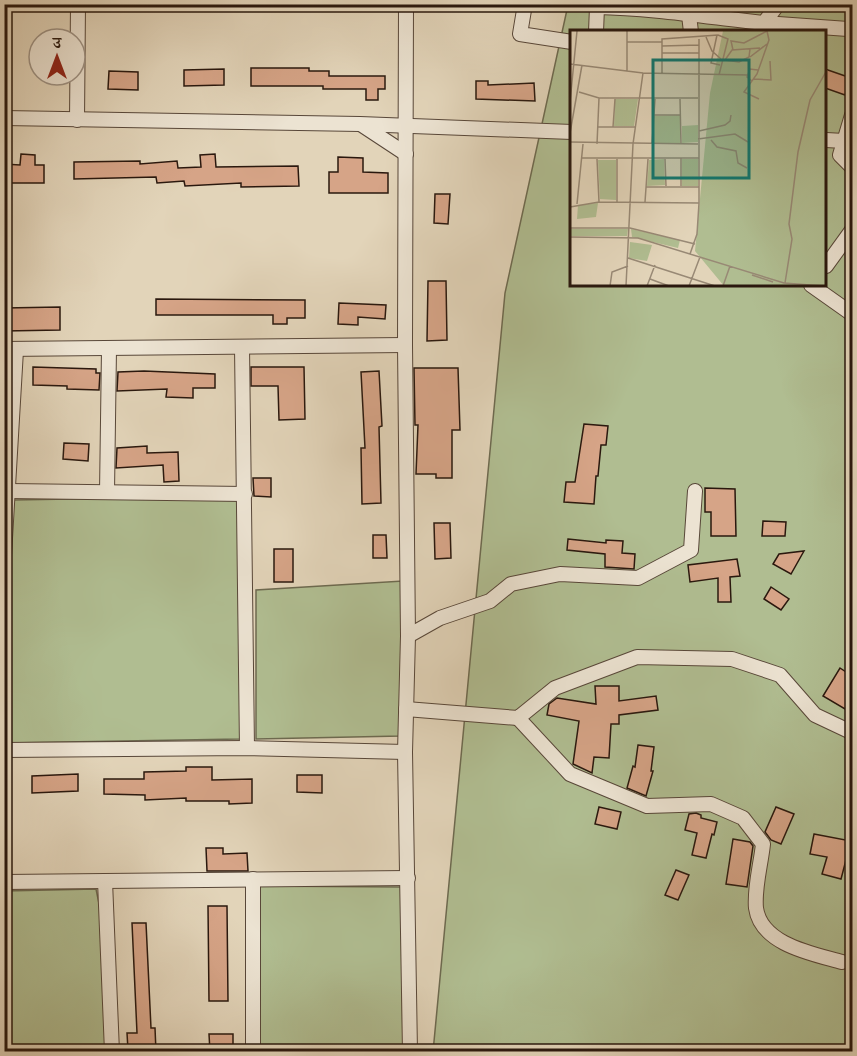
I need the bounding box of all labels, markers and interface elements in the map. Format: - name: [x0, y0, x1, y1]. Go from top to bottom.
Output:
- north arrow: [27, 27, 87, 87]
- inset map: [570, 30, 827, 286]
- text: उ: [52, 32, 63, 54]

